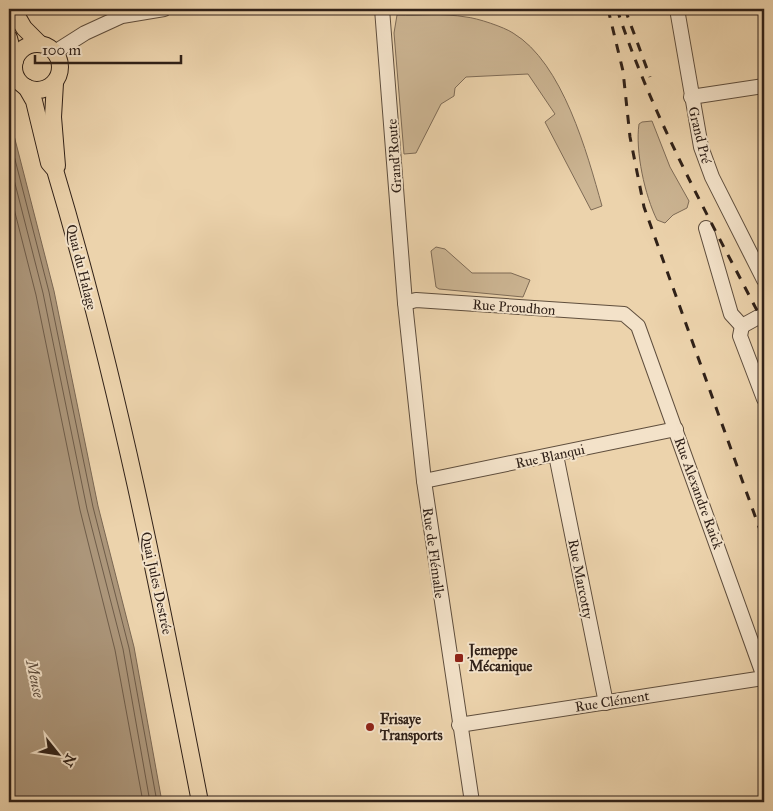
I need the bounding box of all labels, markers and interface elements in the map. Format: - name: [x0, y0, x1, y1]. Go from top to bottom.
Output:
- scale bar: [35, 32, 181, 64]
- text: 100 m: [42, 41, 82, 59]
- street label: Grand Pré: [684, 105, 715, 165]
- street label: Grand'Route: [383, 118, 406, 194]
- street label: Quai du Halage: [63, 223, 100, 312]
- street label: Rue Proudhon: [472, 296, 557, 319]
- street label: Rue Alexandre Raick: [670, 435, 727, 552]
- street label: Rue Blanqui: [514, 441, 587, 473]
- street label: Rue de Flémalle: [419, 506, 448, 600]
- street label: Quai Jules Destrée: [136, 530, 176, 636]
- street label: Rue Marcotty: [564, 538, 597, 621]
- place label: Jemeppe Mécanique: [467, 642, 532, 676]
- marker: Jemeppe Mécanique: [453, 652, 465, 664]
- water label: Meuse: [22, 657, 48, 700]
- street label: Rue Clément: [574, 687, 651, 716]
- place label: Frisaye Transports: [379, 711, 443, 745]
- marker: Frisaye Transports: [364, 721, 376, 733]
- north arrow: [32, 728, 82, 778]
- text: N: [58, 751, 79, 770]

